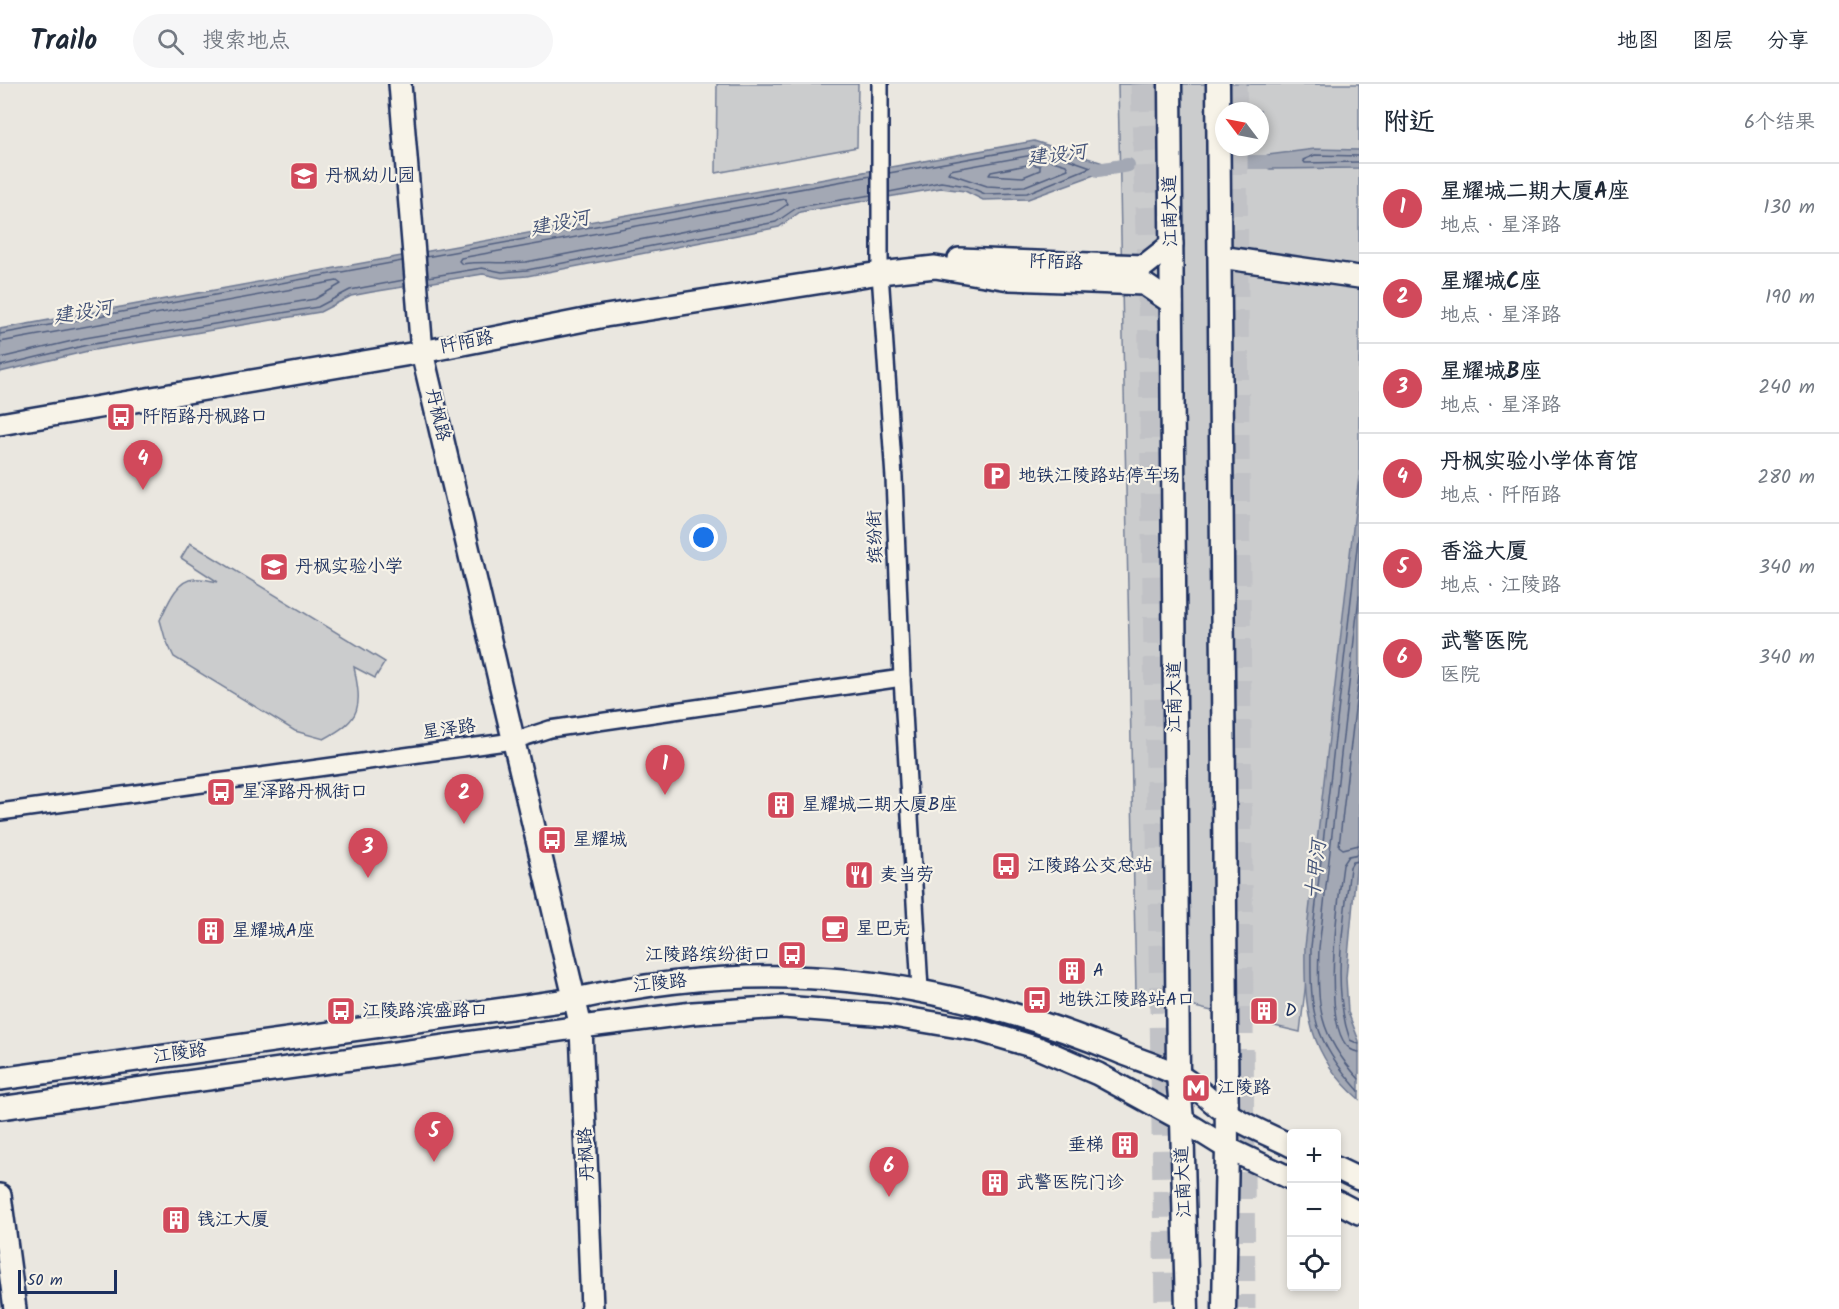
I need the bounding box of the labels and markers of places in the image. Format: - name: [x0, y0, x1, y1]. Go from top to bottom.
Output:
- school or university icon: 丹枫幼儿园: [288, 160, 320, 192]
- place label: 丹枫幼儿园: [325, 162, 415, 191]
- bus stop icon: 阡陌路丹枫路口: [105, 401, 137, 433]
- place label: 阡陌路丹枫路口: [142, 403, 268, 432]
- pin: 4: [124, 440, 162, 490]
- parking icon: 地铁江陵路站停车场: [981, 460, 1013, 492]
- place label: 地铁江陵路站停车场: [1018, 462, 1180, 491]
- school or university icon: 丹枫实验小学: [258, 551, 290, 583]
- place label: 丹枫实验小学: [295, 553, 403, 582]
- pin: 1: [646, 746, 684, 795]
- pin: 2: [444, 774, 484, 824]
- bus stop icon: 星泽路丹枫街口: [205, 776, 237, 808]
- place label: 星泽路丹枫街口: [242, 778, 368, 807]
- building icon: 星耀城二期大厦B座: [765, 789, 797, 821]
- place label: 星耀城二期大厦B座: [802, 791, 957, 820]
- bus stop icon: 星耀城: [536, 824, 568, 856]
- place label: 星耀城: [573, 826, 627, 855]
- pin: 3: [348, 828, 388, 878]
- bus stop icon: 江陵路公交总站: [990, 850, 1022, 882]
- place label: 江陵路公交总站: [1027, 852, 1153, 881]
- restaurant icon: 麦当劳: [843, 859, 875, 891]
- place label: 麦当劳: [880, 861, 934, 890]
- cafe icon: 星巴克: [819, 913, 851, 945]
- building icon: 星耀城A座: [195, 915, 227, 947]
- place label: 星巴克: [856, 915, 910, 944]
- place label: 星耀城A座: [232, 917, 315, 946]
- bus stop icon: 江陵路缤纷街口: [776, 939, 808, 971]
- place label: 江陵路缤纷街口: [645, 941, 771, 970]
- building icon: A: [1056, 955, 1088, 987]
- place label: A: [1093, 957, 1104, 986]
- bus stop icon: 地铁江陵路站A口: [1021, 984, 1053, 1016]
- place label: 地铁江陵路站A口: [1058, 986, 1195, 1015]
- bus stop icon: 江陵路滨盛路口: [325, 995, 357, 1027]
- building icon: D: [1248, 995, 1280, 1027]
- place label: 江陵路滨盛路口: [362, 997, 488, 1026]
- place label: D: [1285, 997, 1297, 1026]
- metro station icon: 江陵路: [1180, 1072, 1212, 1104]
- place label: 江陵路: [1217, 1074, 1271, 1103]
- pin: 5: [414, 1112, 454, 1162]
- building icon: 垂梯: [1109, 1129, 1141, 1161]
- place label: 垂梯: [1068, 1131, 1104, 1160]
- pin: 6: [870, 1148, 908, 1197]
- building icon: 武警医院门诊: [979, 1167, 1011, 1199]
- place label: 武警医院门诊: [1016, 1169, 1124, 1198]
- building icon: 钱江大厦: [160, 1204, 192, 1236]
- place label: 钱江大厦: [197, 1206, 269, 1235]

